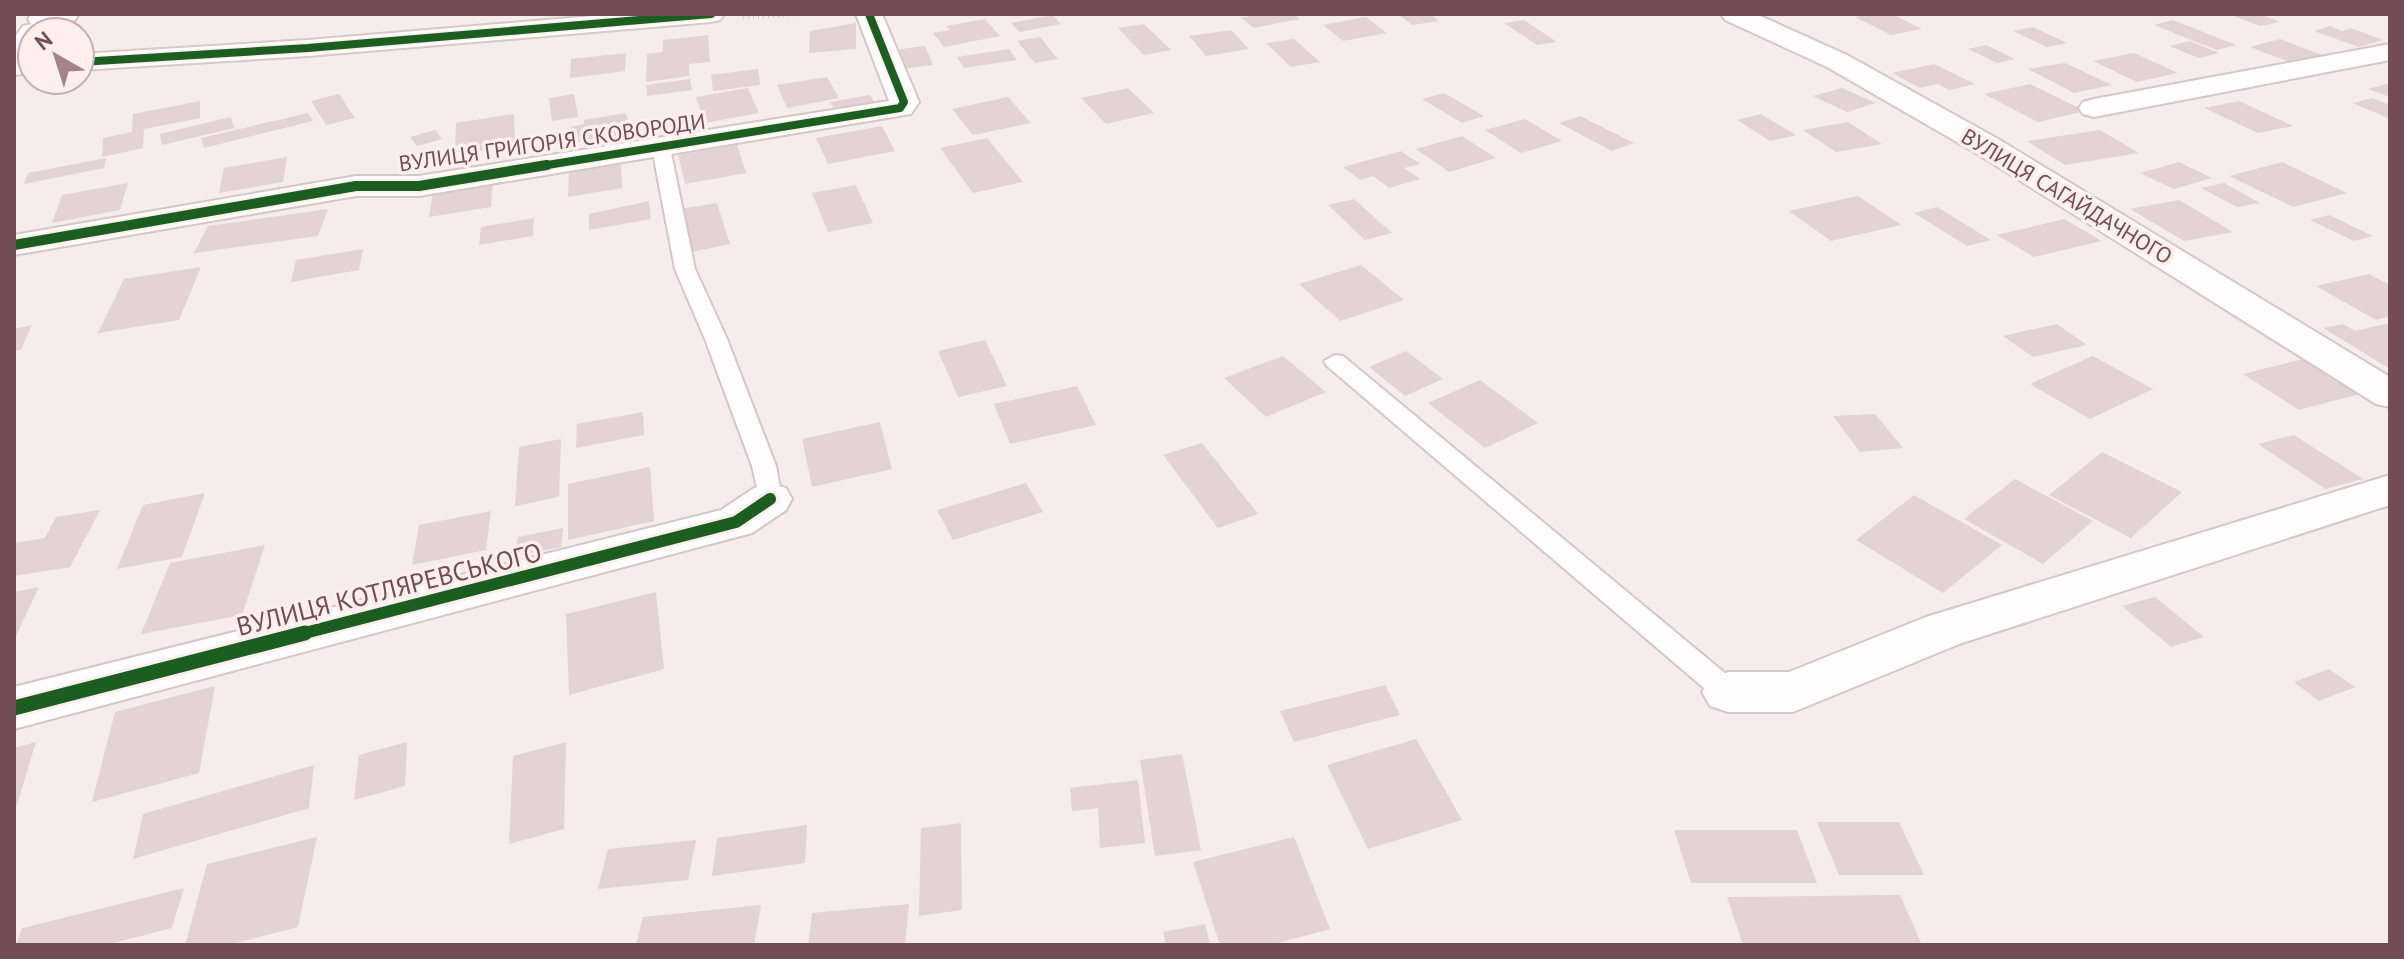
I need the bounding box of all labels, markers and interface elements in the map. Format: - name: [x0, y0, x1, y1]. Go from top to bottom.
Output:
- north arrow: [16, 16, 96, 96]
- text: N: [29, 25, 58, 56]
- street label: ВУЛИЦЯ ГРИГОРІЯ СКОВОРОДИ: [397, 107, 707, 177]
- street label: ВУЛИЦЯ САГАЙДАЧНОГО: [1956, 122, 2178, 270]
- street label: ВУЛИЦЯ КОТЛЯРЕВСЬКОГО: [233, 535, 545, 643]

